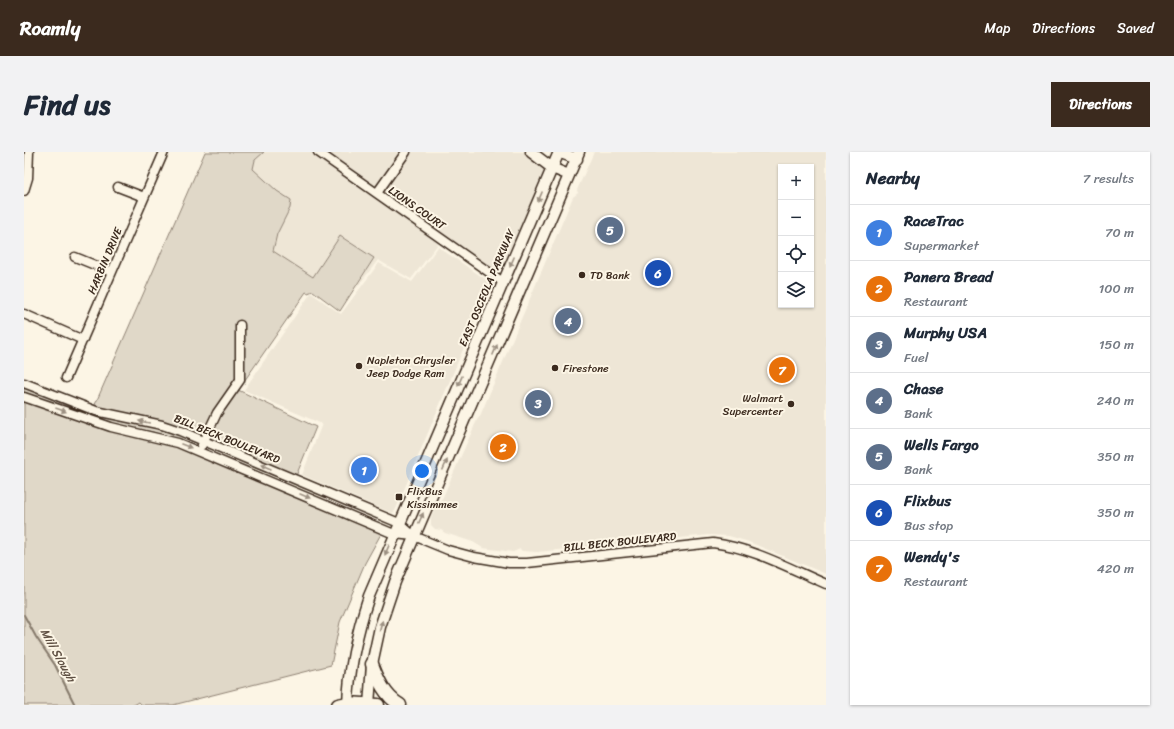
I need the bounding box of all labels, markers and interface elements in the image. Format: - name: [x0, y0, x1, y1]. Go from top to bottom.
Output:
- text: Roamly: [20, 12, 80, 45]
- text: Map: [984, 16, 1010, 41]
- text: Directions: [1032, 16, 1095, 41]
- text: Saved: [1117, 16, 1154, 41]
- text: Find us: [24, 80, 111, 129]
- button: Directions: [1051, 82, 1150, 127]
- text: Nearby: [866, 163, 920, 193]
- map controls: [778, 164, 814, 308]
- button: +: [778, 164, 814, 200]
- text: 7 results: [1083, 167, 1134, 190]
- street label: LIONS COURT: [384, 181, 450, 235]
- one-way arrow: [536, 191, 543, 203]
- button: −: [778, 200, 814, 236]
- text: RaceTrac: [904, 208, 964, 234]
- pin: 5: [597, 215, 623, 245]
- text: 1: [876, 221, 882, 244]
- text: 70 m: [1105, 221, 1134, 244]
- street label: HARBIN DRIVE: [82, 224, 128, 297]
- street label: EAST OSCEOLA PARKWAY: [454, 225, 521, 350]
- text: Supermarket: [904, 234, 979, 257]
- button: locate: [778, 236, 814, 272]
- one-way arrow: [508, 257, 514, 269]
- pin: 6: [645, 258, 671, 288]
- text: Panera Bread: [904, 264, 993, 290]
- place label: TD Bank: [590, 266, 630, 285]
- marker: TD Bank: [577, 270, 587, 280]
- button: layers: [778, 272, 814, 308]
- text: 2: [875, 277, 883, 300]
- text: 100 m: [1099, 277, 1134, 300]
- text: Restaurant: [904, 290, 968, 313]
- pin: 4: [555, 306, 581, 336]
- text: Murphy USA: [904, 320, 987, 346]
- text: 3: [875, 333, 883, 356]
- text: 150 m: [1099, 333, 1134, 356]
- one-way arrow: [492, 344, 498, 355]
- text: Fuel: [904, 346, 928, 369]
- place label: Napleton Chrysler Jeep Dodge Ram: [366, 351, 456, 383]
- pin: 7: [769, 355, 795, 385]
- place label: Firestone: [563, 359, 609, 378]
- marker: Napleton Chrysler Jeep Dodge Ram: [354, 361, 364, 371]
- marker: Firestone: [550, 363, 560, 373]
- one-way arrow: [457, 376, 463, 387]
- text: Chase: [904, 376, 943, 402]
- pin: 3: [525, 388, 551, 418]
- place label: Walmart Supercenter: [723, 389, 783, 421]
- text: 4: [875, 389, 883, 412]
- text: 240 m: [1097, 389, 1134, 412]
- marker: Walmart Supercenter: [786, 399, 796, 409]
- text: Bank: [904, 402, 933, 425]
- one-way arrow: [55, 408, 67, 414]
- street label: BILL BECK BOULEVARD: [171, 409, 283, 469]
- one-way arrow: [138, 418, 150, 424]
- pin: 2: [490, 432, 516, 462]
- text: Wells Fargo: [904, 432, 979, 458]
- one-way arrow: [180, 443, 192, 449]
- text: 5: [875, 445, 883, 468]
- text: 350 m: [1097, 445, 1134, 468]
- pin: 1: [351, 455, 377, 485]
- text: Bank: [904, 458, 933, 481]
- one-way arrow: [442, 459, 448, 471]
- your location: [412, 461, 432, 481]
- one-way arrow: [260, 464, 271, 470]
- place label: FlixBus Kissimmee: [407, 482, 458, 514]
- text: Flixbus: [904, 488, 951, 514]
- marker: FlixBus Kissimmee: [394, 492, 404, 502]
- one-way arrow: [300, 493, 311, 499]
- text: 6: [875, 501, 883, 524]
- text: 350 m: [1097, 501, 1134, 524]
- one-way arrow: [419, 512, 425, 524]
- text: Bus stop: [904, 514, 953, 537]
- street label: BILL BECK BOULEVARD: [563, 527, 678, 557]
- text: Wendy's: [904, 544, 959, 570]
- one-way arrow: [384, 545, 390, 556]
- text: 7: [875, 557, 883, 580]
- text: 420 m: [1097, 557, 1134, 580]
- text: Restaurant: [904, 570, 968, 593]
- one-way arrow: [378, 620, 384, 632]
- water label: Mill Slough: [34, 624, 83, 688]

